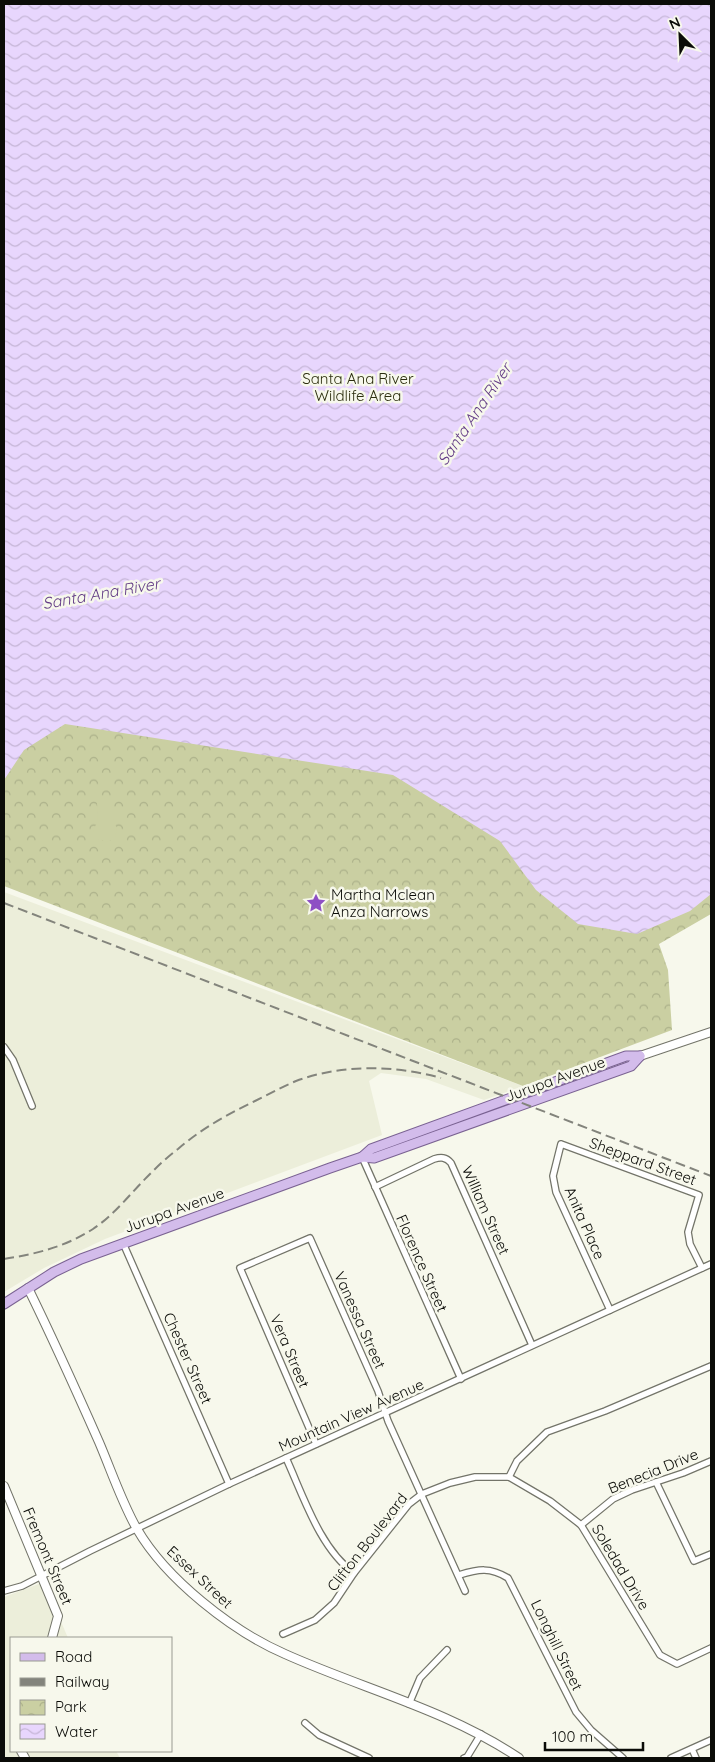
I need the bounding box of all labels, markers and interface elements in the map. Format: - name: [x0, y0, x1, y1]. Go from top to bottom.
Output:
- north arrow: [655, 10, 705, 60]
- text: N: [666, 13, 683, 33]
- water label: Santa Ana River: [432, 358, 517, 469]
- park label: Santa Ana River Wildlife Area: [302, 369, 414, 405]
- water label: Santa Ana River: [41, 573, 163, 613]
- place label: Martha Mclean Anza Narrows: [331, 885, 435, 921]
- place icon: Martha Mclean Anza Narrows: [305, 892, 327, 914]
- street label: Jurupa Avenue: [502, 1052, 608, 1106]
- street label: Sheppard Street: [587, 1133, 699, 1189]
- street label: William Street: [458, 1162, 514, 1258]
- street label: Jurupa Avenue: [121, 1183, 227, 1237]
- street label: Anita Place: [561, 1184, 609, 1262]
- street label: Florence Street: [392, 1211, 452, 1315]
- street label: Vanessa Street: [330, 1268, 390, 1372]
- street label: Chester Street: [159, 1309, 217, 1407]
- street label: Vera Street: [266, 1311, 314, 1391]
- street label: Mountain View Avenue: [275, 1374, 427, 1456]
- street label: Benecia Drive: [605, 1444, 701, 1498]
- street label: Clifton Boulevard: [323, 1489, 411, 1595]
- street label: Fremont Street: [19, 1504, 77, 1608]
- street label: Soledad Drive: [588, 1521, 654, 1613]
- street label: Essex Street: [163, 1542, 237, 1612]
- street label: Longhill Street: [527, 1596, 587, 1694]
- legend: [10, 1637, 172, 1752]
- text: Road: [55, 1647, 92, 1666]
- text: Railway: [55, 1672, 110, 1691]
- text: Park: [55, 1697, 87, 1716]
- scale bar: [545, 1720, 642, 1752]
- text: Water: [55, 1722, 98, 1741]
- text: 100 m: [552, 1727, 593, 1746]

